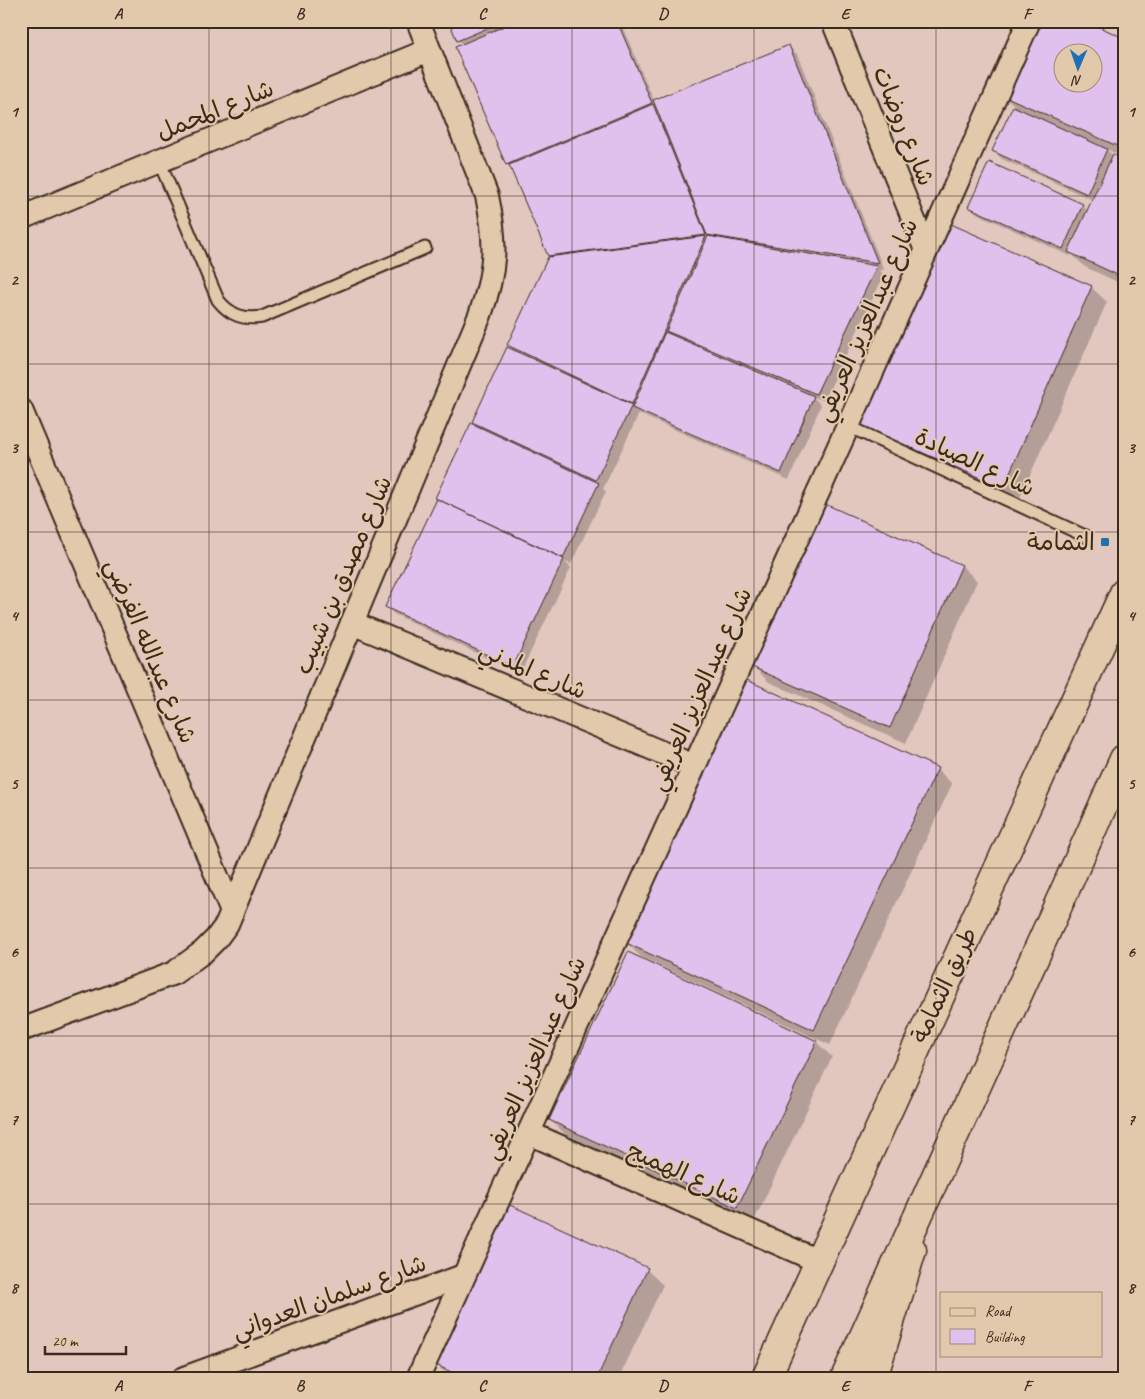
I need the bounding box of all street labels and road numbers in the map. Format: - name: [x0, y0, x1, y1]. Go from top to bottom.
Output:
- street label: شارع روضات: [865, 62, 942, 191]
- street label: شارع المحمل: [152, 73, 279, 149]
- street label: شارع عبدالعزيز العريفي: [808, 214, 930, 429]
- street label: شارع الصيادة: [909, 421, 1040, 505]
- street label: شارع مصدق بن شبيب: [288, 471, 400, 680]
- street label: شارع عبدالله الفرضي: [93, 554, 203, 750]
- street label: شارع عبدالعزيز العريفي: [642, 583, 764, 798]
- street label: شارع المدني: [473, 634, 591, 712]
- street label: طريق الثمامة: [904, 922, 984, 1048]
- street label: شارع عبدالعزيز العريفي: [476, 952, 598, 1167]
- street label: شارع الهميج: [622, 1135, 745, 1213]
- street label: شارع سلمان العدواني: [228, 1248, 432, 1352]

